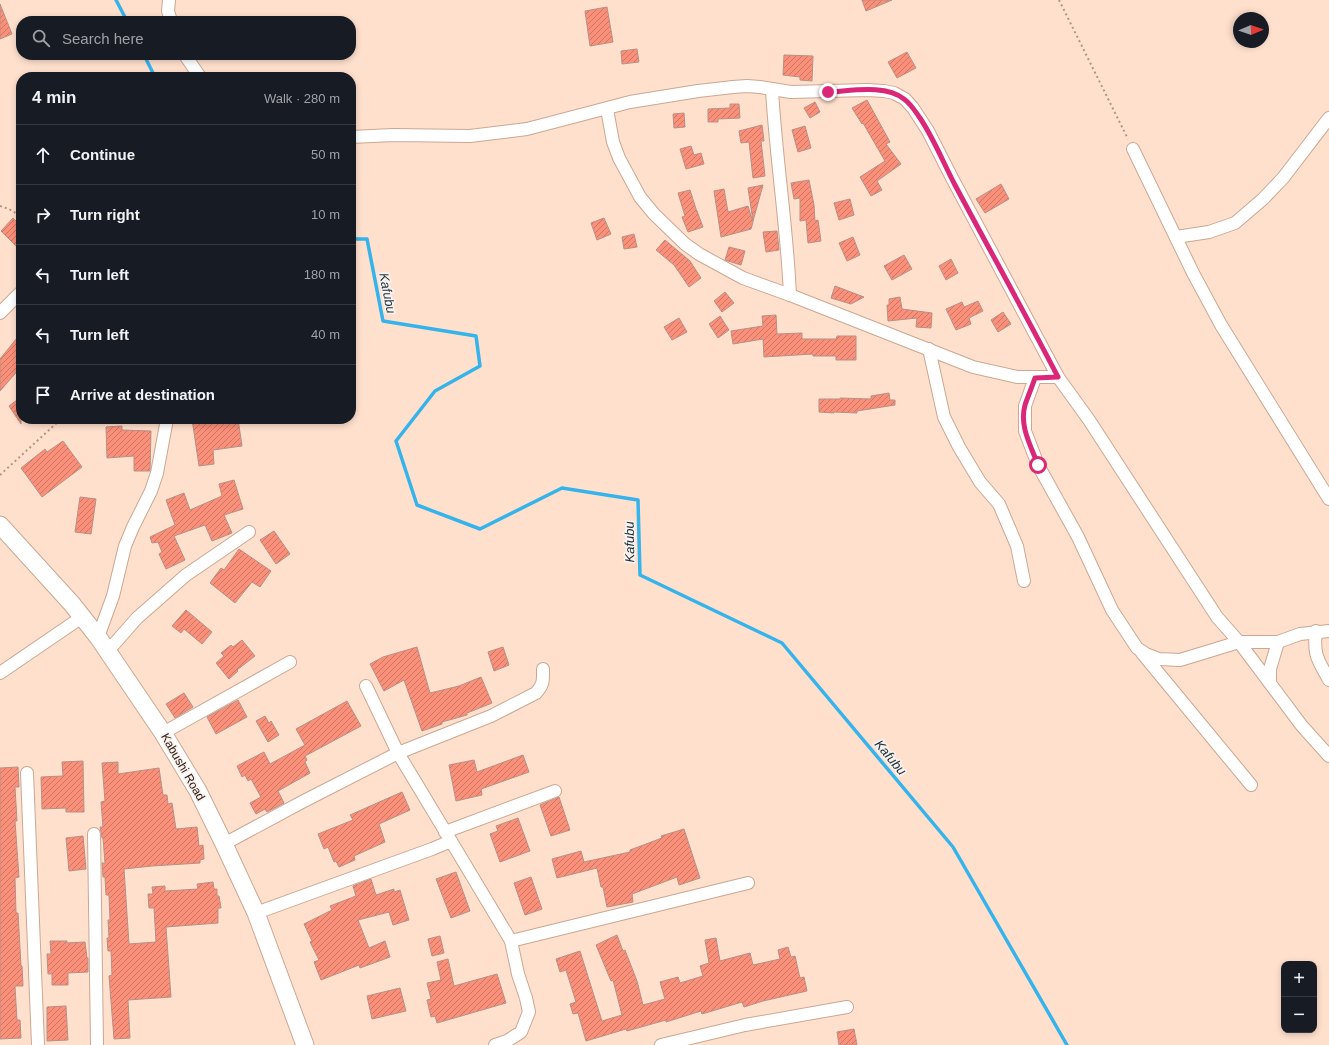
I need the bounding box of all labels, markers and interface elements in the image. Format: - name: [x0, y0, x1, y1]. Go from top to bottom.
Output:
- north arrow: [1233, 12, 1269, 48]
- search box: [16, 16, 356, 60]
- icon: search: [30, 27, 52, 49]
- text: Search here: [62, 30, 144, 47]
- route end: [819, 83, 837, 101]
- text: 4 min: [32, 88, 76, 107]
- text: Walk · 280 m: [264, 91, 340, 106]
- icon: ahead: [32, 144, 54, 166]
- text: Continue: [70, 146, 135, 163]
- text: 50 m: [311, 147, 340, 162]
- icon: right: [32, 204, 54, 226]
- text: Turn right: [70, 206, 140, 223]
- text: 10 m: [311, 207, 340, 222]
- icon: left: [32, 264, 54, 286]
- text: Turn left: [70, 266, 129, 283]
- text: 180 m: [304, 267, 340, 282]
- water label: Kafubu: [376, 271, 399, 315]
- icon: left: [32, 324, 54, 346]
- text: Turn left: [70, 326, 129, 343]
- text: 40 m: [311, 327, 340, 342]
- icon: arrive: [32, 384, 54, 406]
- text: Arrive at destination: [70, 386, 215, 403]
- route start: [1029, 456, 1047, 474]
- water label: Kafubu: [622, 521, 637, 563]
- street label: Kabushi Road: [158, 731, 208, 803]
- water label: Kafubu: [872, 737, 910, 778]
- map controls: [1281, 961, 1317, 1033]
- button: +: [1281, 961, 1317, 997]
- button: −: [1281, 997, 1317, 1033]

